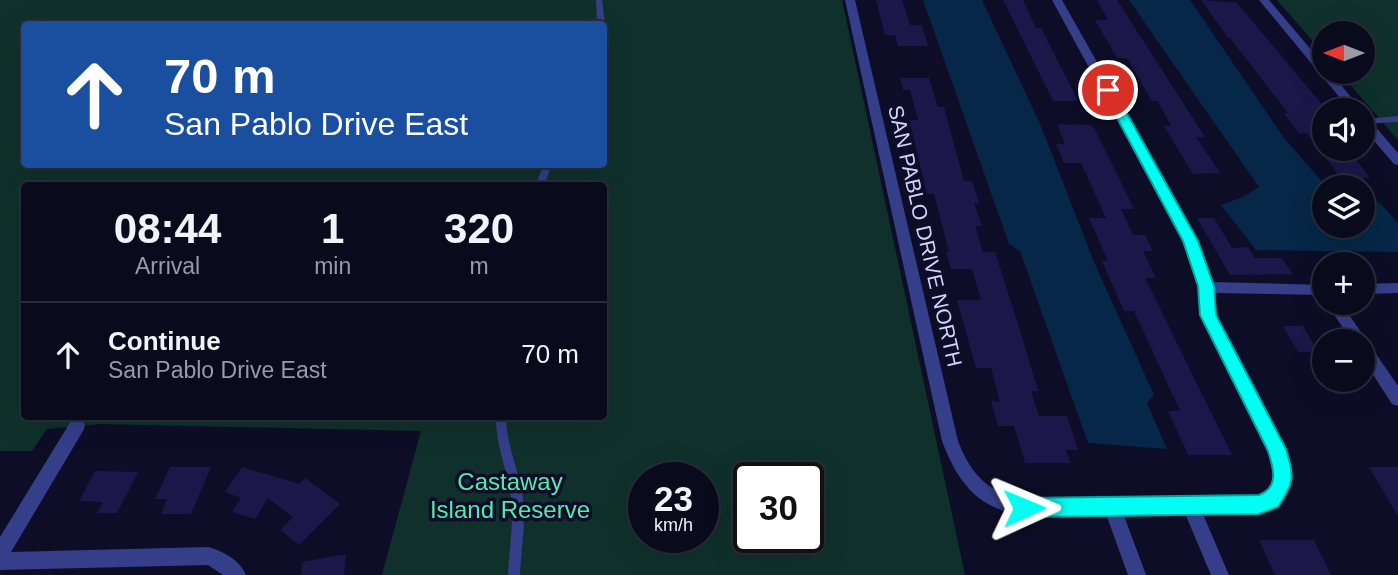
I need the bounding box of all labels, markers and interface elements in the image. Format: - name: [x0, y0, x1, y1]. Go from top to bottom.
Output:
- north arrow: [1312, 21, 1376, 84]
- map controls: [1312, 21, 1375, 392]
- icon: ahead: [49, 49, 140, 140]
- text: 70 m: [164, 49, 276, 103]
- pin: [1078, 60, 1138, 120]
- icon: arrive: [1089, 71, 1127, 109]
- button: sound: [1312, 98, 1375, 161]
- street label: SAN PABLO DRIVE NORTH: [884, 103, 967, 369]
- text: San Pablo Drive East: [164, 106, 468, 142]
- button: layers: [1312, 175, 1375, 238]
- text: 08:44: [114, 205, 221, 252]
- text: 1: [321, 205, 344, 252]
- text: 320: [444, 205, 514, 252]
- button: +: [1312, 252, 1375, 315]
- text: Arrival: [135, 253, 200, 279]
- text: min: [314, 253, 351, 279]
- text: m: [470, 253, 489, 279]
- text: Continue: [108, 326, 221, 356]
- button: −: [1312, 329, 1375, 392]
- icon: ahead: [49, 336, 87, 374]
- text: 70 m: [521, 339, 579, 369]
- text: San Pablo Drive East: [108, 357, 327, 383]
- speed limit sign: 30: [733, 462, 824, 553]
- park label: Castaway Island Reserve: [430, 468, 590, 523]
- position arrow: [987, 471, 1061, 545]
- text: 23: [654, 479, 693, 518]
- text: km/h: [654, 515, 693, 535]

